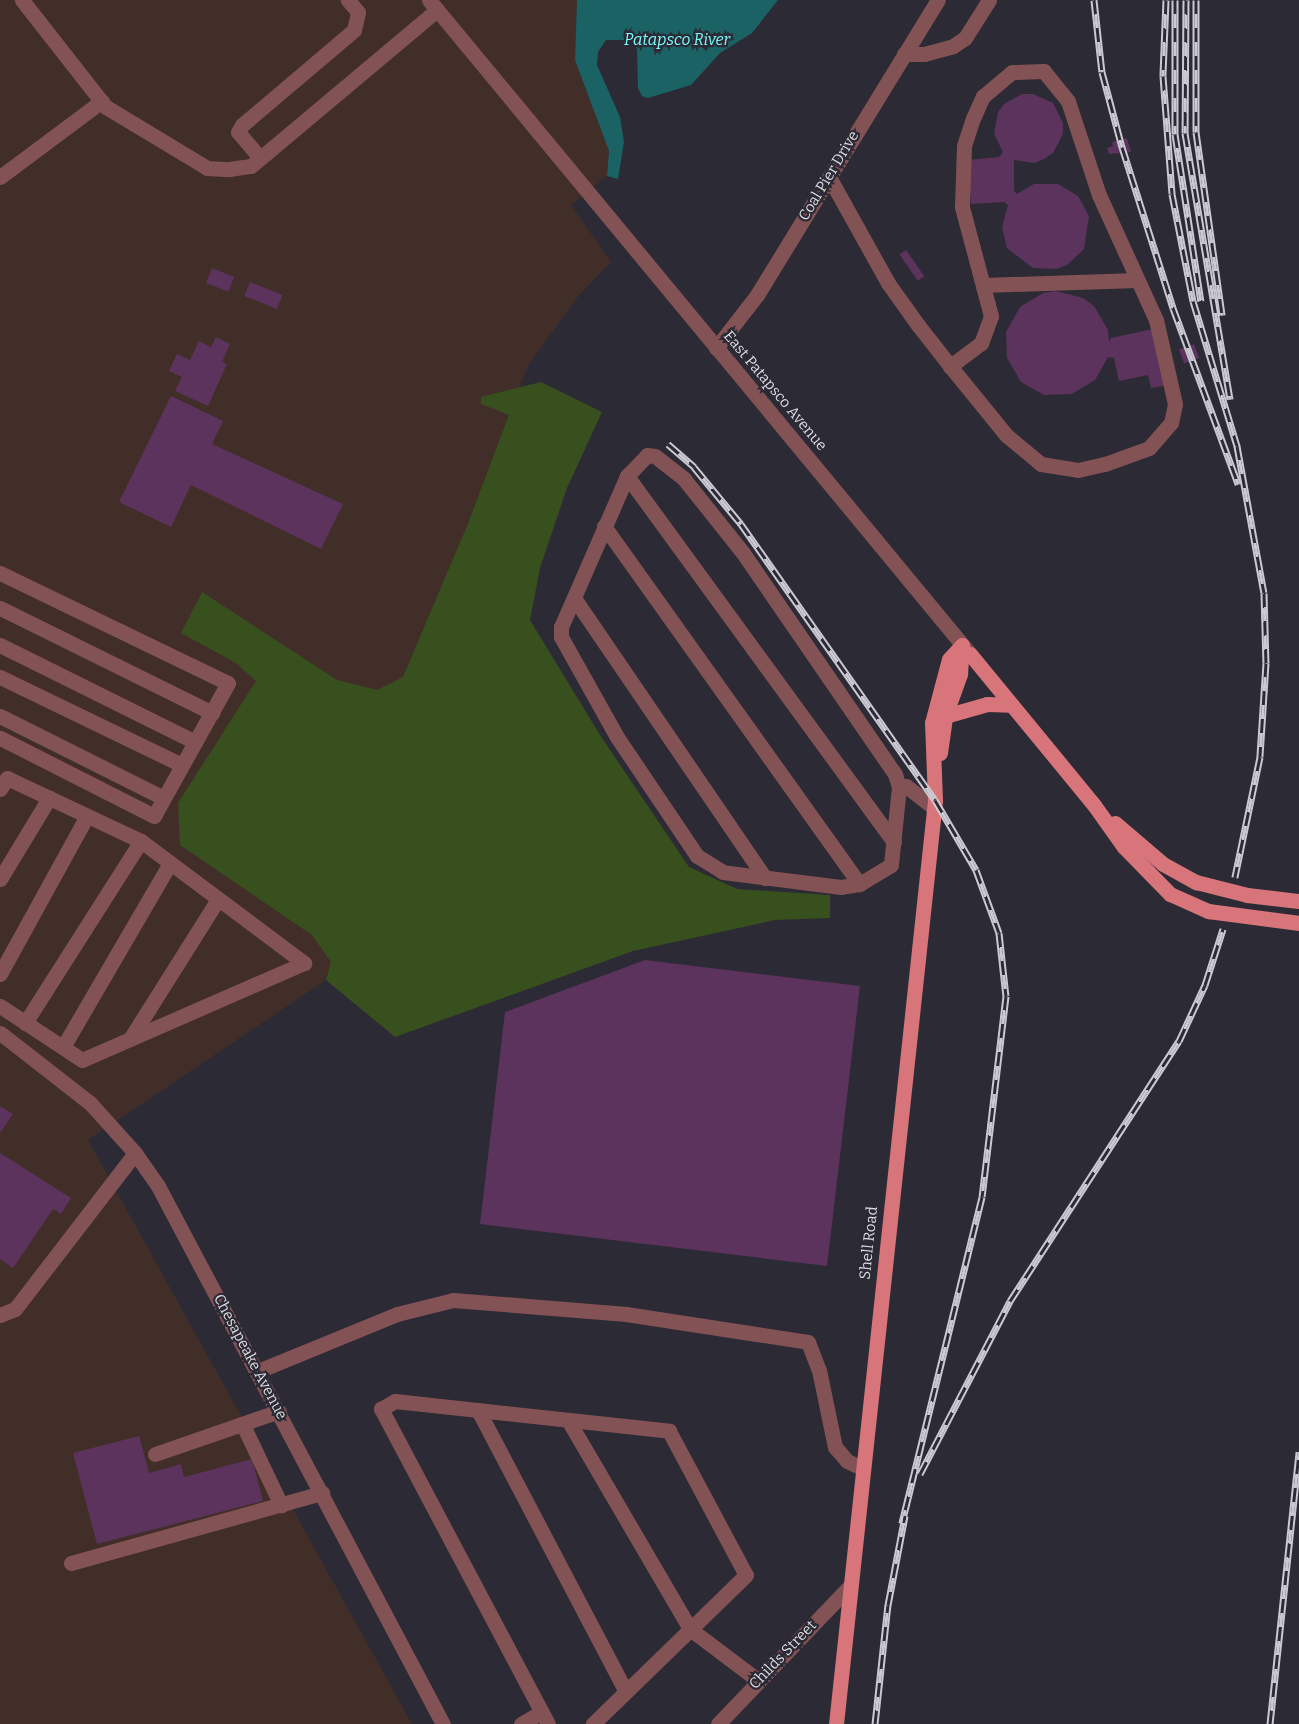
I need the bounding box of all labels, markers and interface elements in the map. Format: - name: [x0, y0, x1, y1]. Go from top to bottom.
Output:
- water label: Patapsco River: [624, 30, 730, 50]
- street label: Coal Pier Drive: [795, 128, 863, 224]
- street label: East Patapsco Avenue: [720, 327, 830, 455]
- street label: Shell Road: [856, 1206, 882, 1280]
- street label: Chesapeake Avenue: [209, 1291, 291, 1423]
- street label: Childs Street: [746, 1617, 820, 1693]

